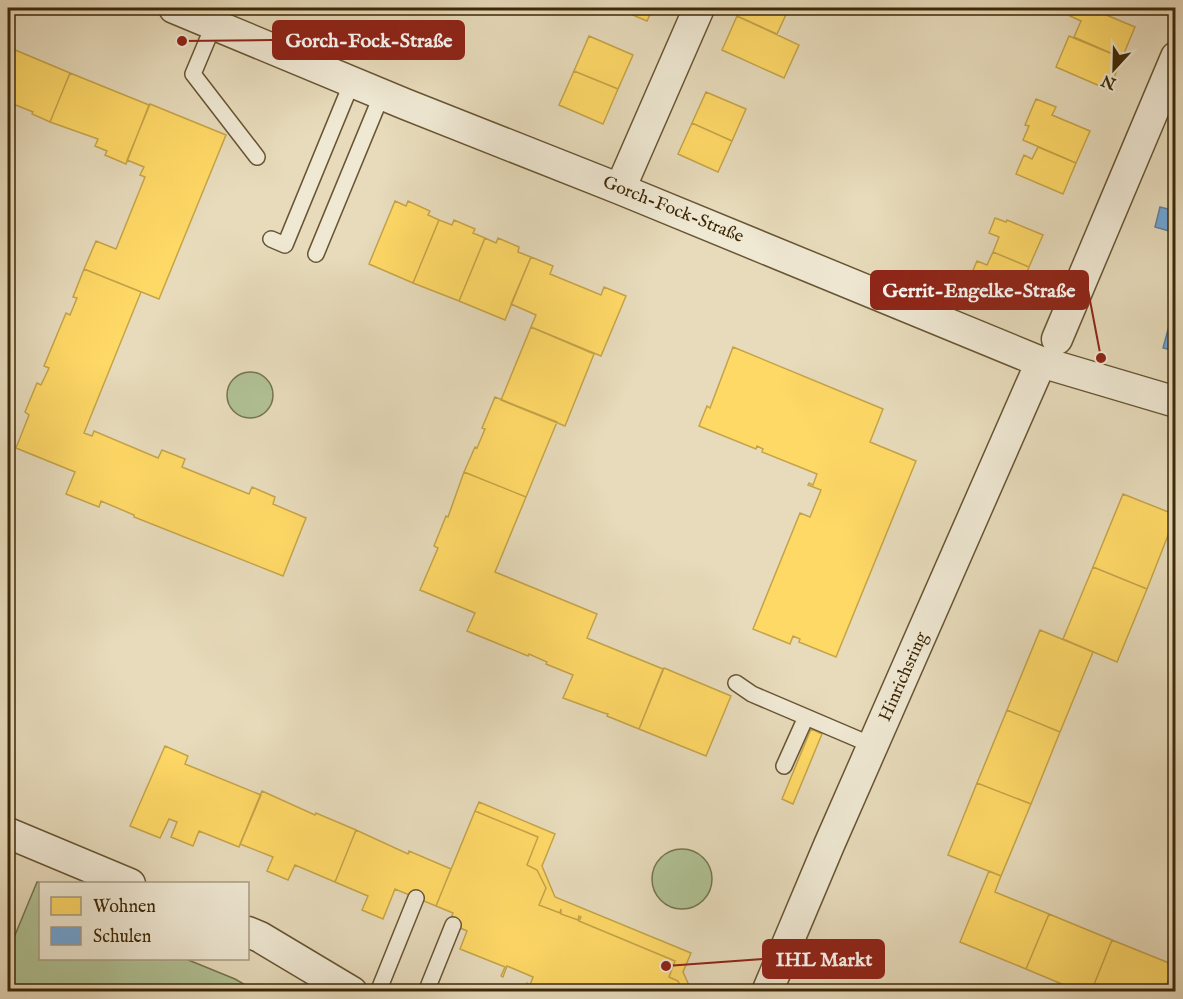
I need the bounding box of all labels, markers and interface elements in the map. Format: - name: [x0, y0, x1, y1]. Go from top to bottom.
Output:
- callout: Gorch-Fock-Straße: [273, 21, 464, 59]
- text: Gorch-Fock-Straße: [286, 29, 453, 54]
- north arrow: [1084, 39, 1144, 99]
- text: N: [1099, 69, 1120, 93]
- street label: Gorch-Fock-Straße: [599, 171, 747, 249]
- callout: Gerrit-Engelke-Straße: [871, 271, 1088, 309]
- text: Gerrit-Engelke-Straße: [883, 279, 1076, 304]
- street label: Hinrichsring: [874, 628, 934, 725]
- legend: [39, 882, 249, 960]
- text: Wohnen: [93, 896, 156, 919]
- text: Schulen: [93, 926, 152, 949]
- callout: IHL Markt: [763, 940, 884, 978]
- text: IHL Markt: [776, 948, 872, 973]

